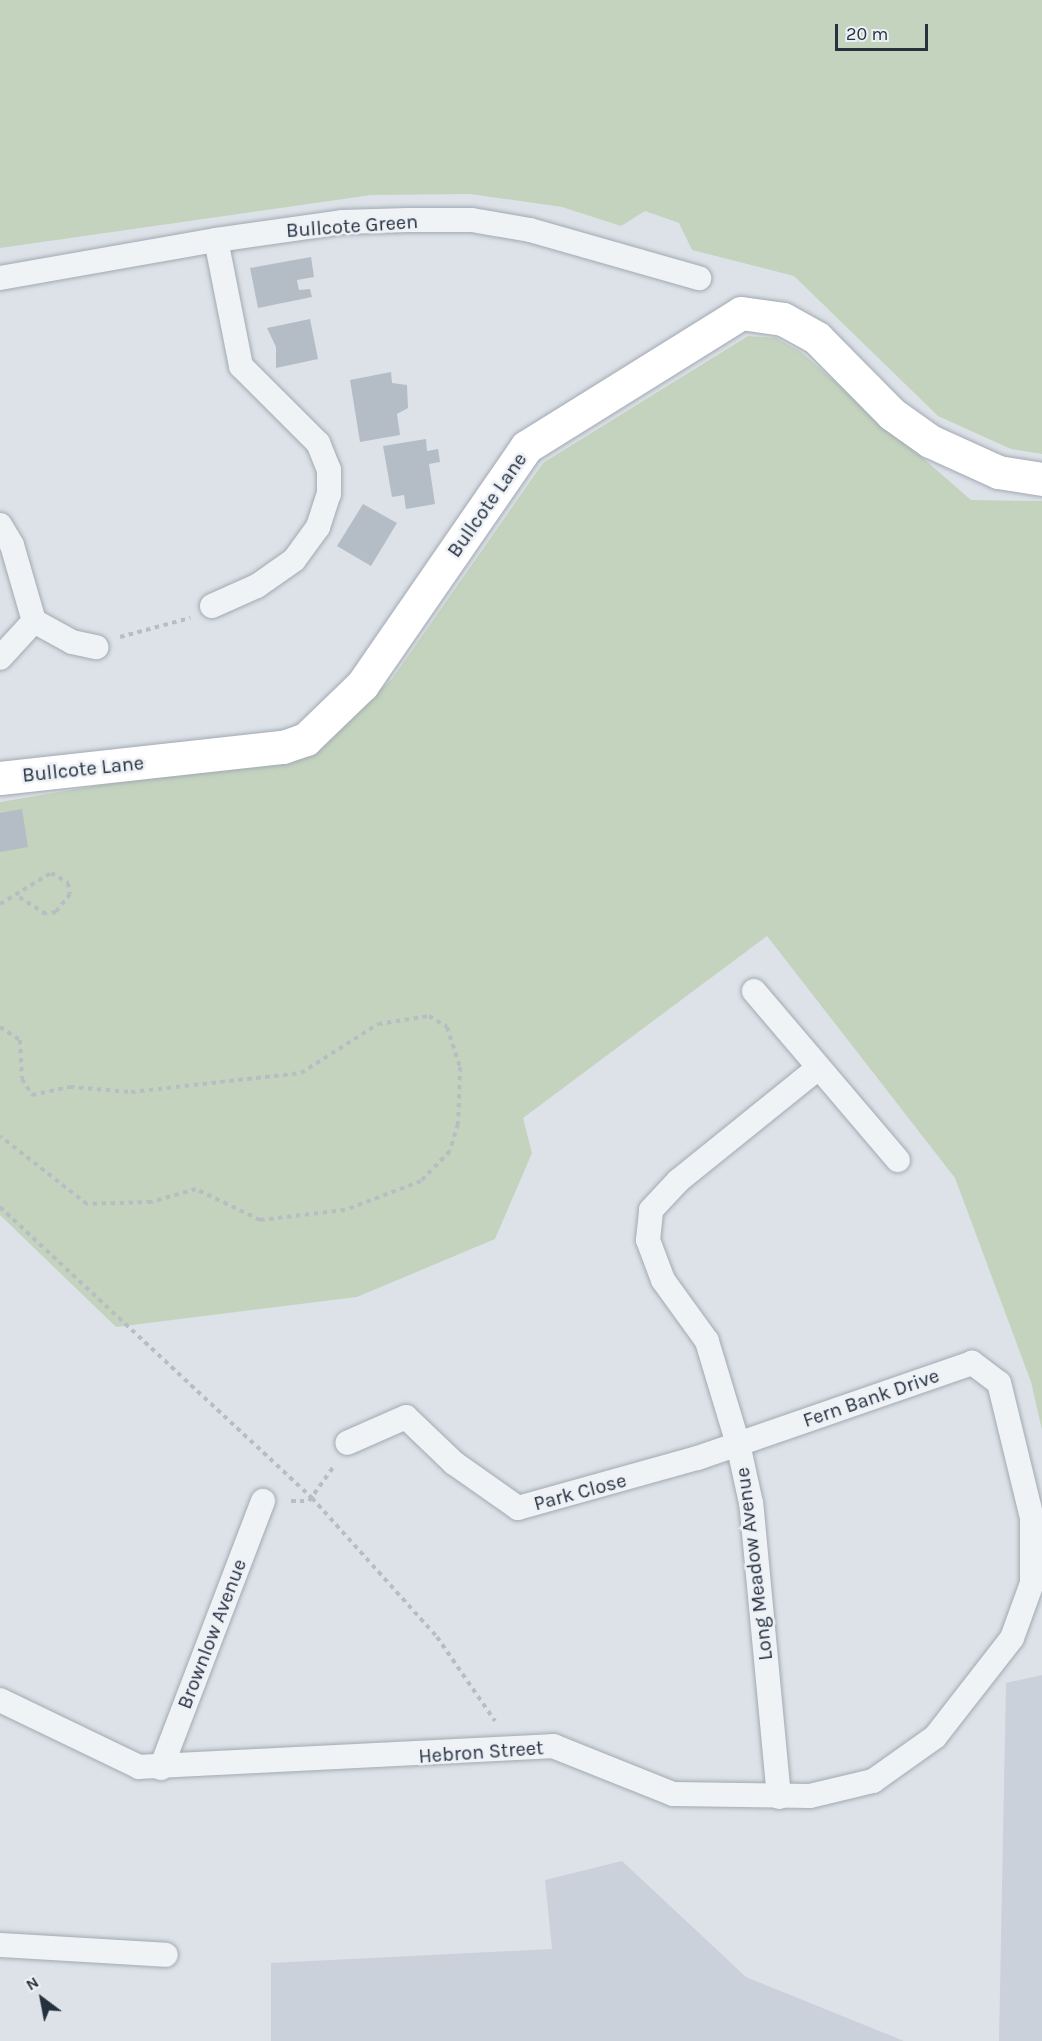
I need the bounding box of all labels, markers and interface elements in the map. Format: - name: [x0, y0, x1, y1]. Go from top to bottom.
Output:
- scale bar: [838, 12, 931, 50]
- text: 20 m: [846, 23, 888, 45]
- street label: Bullcote Green: [285, 209, 419, 243]
- street label: Bullcote Lane: [442, 448, 532, 562]
- street label: Bullcote Lane: [21, 751, 145, 787]
- street label: Fern Bank Drive: [800, 1363, 942, 1433]
- street label: Long Meadow Avenue: [730, 1466, 778, 1662]
- street label: Park Close: [531, 1468, 629, 1516]
- street label: Brownlow Avenue: [172, 1556, 252, 1712]
- street label: Hebron Street: [418, 1736, 544, 1768]
- north arrow: [12, 1969, 72, 2029]
- text: N: [22, 1972, 42, 1994]

